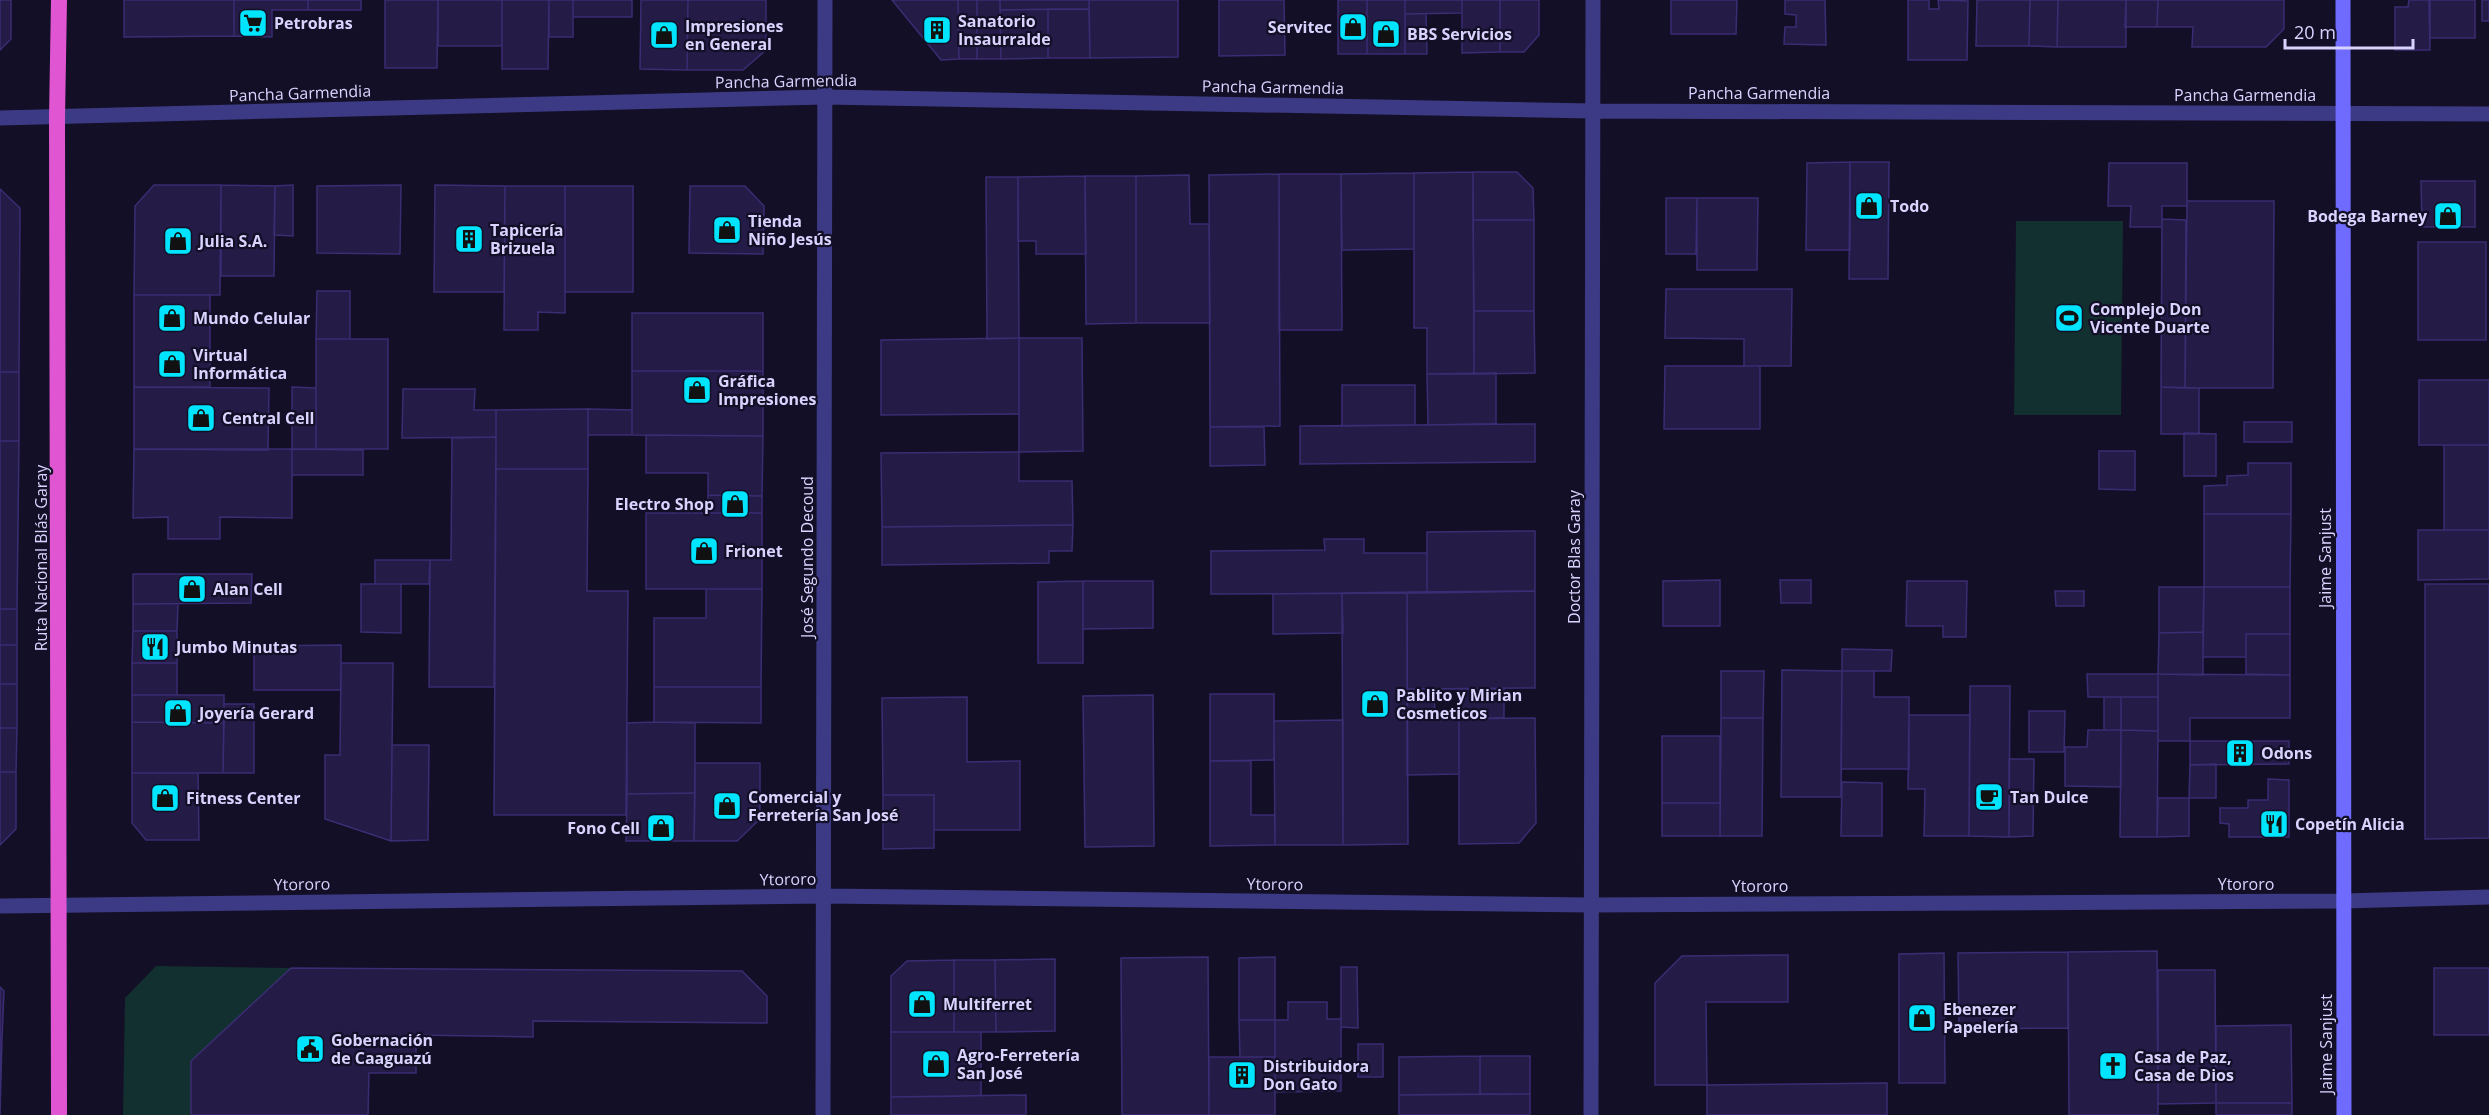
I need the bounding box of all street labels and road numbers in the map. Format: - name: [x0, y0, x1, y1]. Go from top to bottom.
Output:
- street label: Pancha Garmendia: [715, 69, 857, 93]
- street label: Pancha Garmendia: [1202, 75, 1344, 99]
- street label: Pancha Garmendia: [229, 80, 371, 106]
- street label: Pancha Garmendia: [1688, 82, 1830, 104]
- street label: Pancha Garmendia: [2174, 84, 2316, 106]
- street label: Ruta Nacional Blás Garay: [30, 464, 52, 651]
- street label: José Segundo Decoud: [796, 476, 818, 640]
- street label: Doctor Blas Garay: [1563, 489, 1585, 624]
- street label: Jaime Sanjust: [2314, 508, 2336, 610]
- street label: Ytororo: [760, 868, 816, 890]
- street label: Ytororo: [274, 873, 330, 895]
- street label: Ytororo: [1247, 873, 1303, 895]
- street label: Ytororo: [2218, 873, 2274, 895]
- street label: Ytororo: [1732, 875, 1788, 897]
- street label: Jaime Sanjust: [2315, 994, 2337, 1096]

